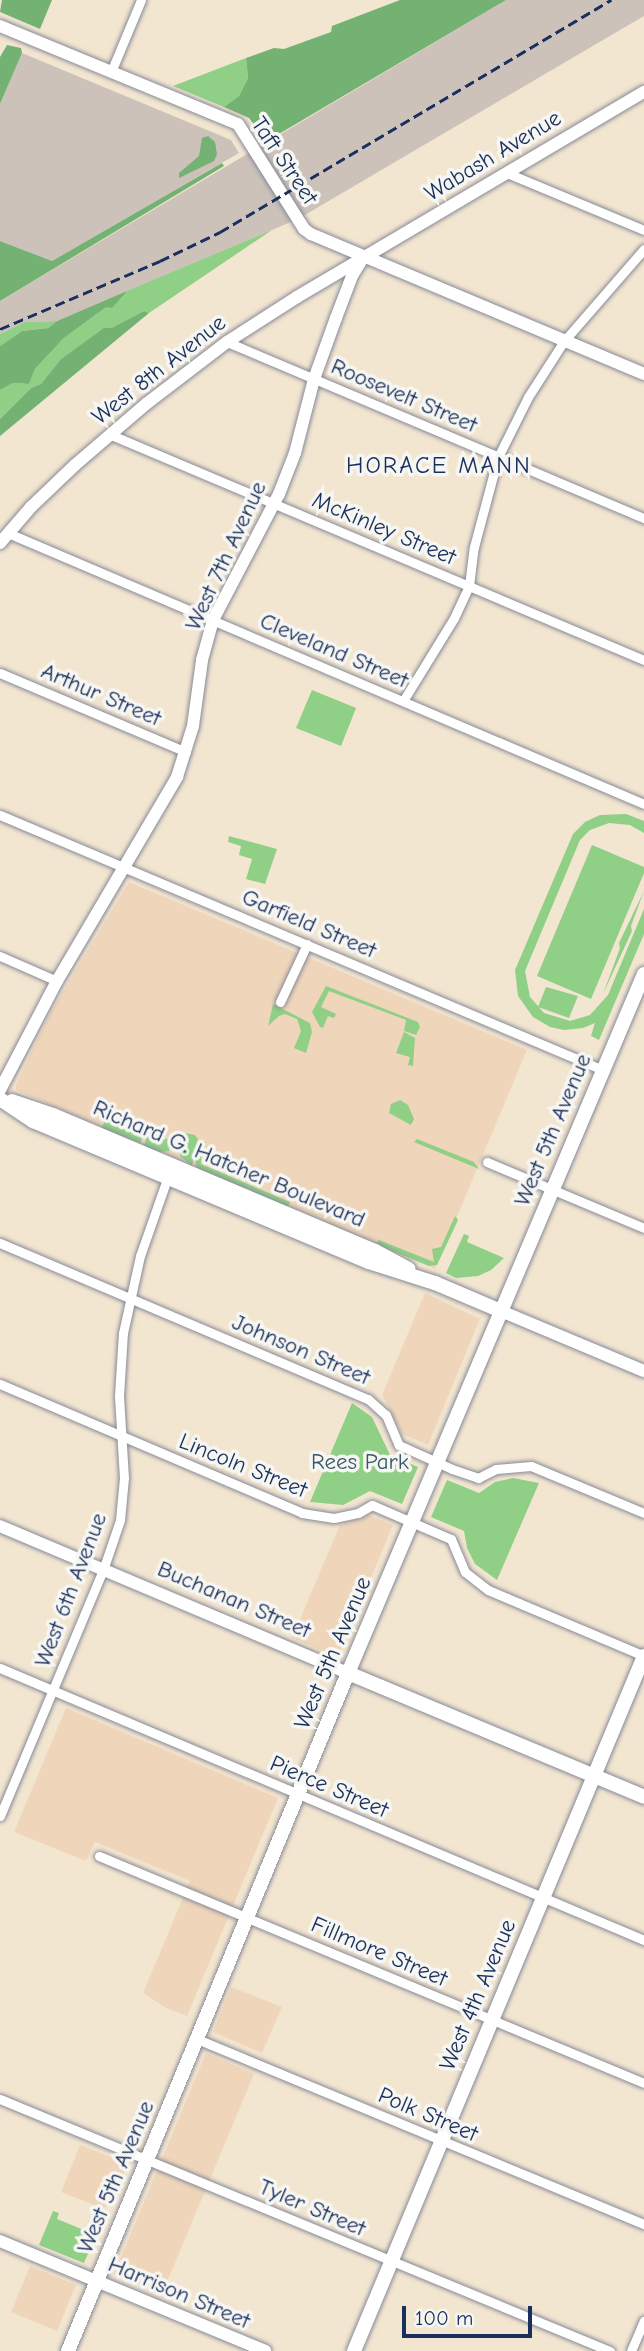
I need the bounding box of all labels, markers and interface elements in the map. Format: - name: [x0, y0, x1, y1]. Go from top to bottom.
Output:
- street label: Wabash Avenue: [420, 105, 566, 207]
- street label: Taft Street: [245, 112, 323, 210]
- street label: West 8th Avenue: [87, 309, 231, 431]
- street label: Roosevelt Street: [327, 353, 481, 439]
- district label: HORACE MANN: [347, 452, 531, 480]
- street label: West 7th Avenue: [179, 477, 273, 635]
- street label: McKinley Street: [308, 486, 460, 572]
- street label: Cleveland Street: [256, 607, 412, 695]
- street label: Arthur Street: [37, 657, 165, 733]
- street label: Garfield Street: [238, 883, 380, 965]
- street label: West 5th Avenue: [508, 1050, 598, 1210]
- street label: Richard G. Hatcher Boulevard: [89, 1094, 369, 1234]
- street label: Johnson Street: [228, 1309, 374, 1391]
- street label: Lincoln Street: [175, 1428, 311, 1504]
- park label: Rees Park: [311, 1448, 409, 1476]
- street label: West 6th Avenue: [29, 1509, 113, 1671]
- street label: Buchanan Street: [153, 1555, 315, 1645]
- street label: West 5th Avenue: [288, 1573, 378, 1733]
- street label: Pierce Street: [266, 1750, 392, 1824]
- street label: Fillmore Street: [307, 1911, 451, 1993]
- street label: West 4th Avenue: [434, 1915, 522, 2075]
- street label: Polk Street: [374, 2082, 482, 2148]
- street label: West 5th Avenue: [71, 2097, 161, 2257]
- street label: Tyler Street: [254, 2173, 370, 2243]
- street label: Harrison Street: [104, 2251, 254, 2335]
- scale bar: [406, 2292, 536, 2336]
- text: 100 m: [415, 2306, 473, 2330]

